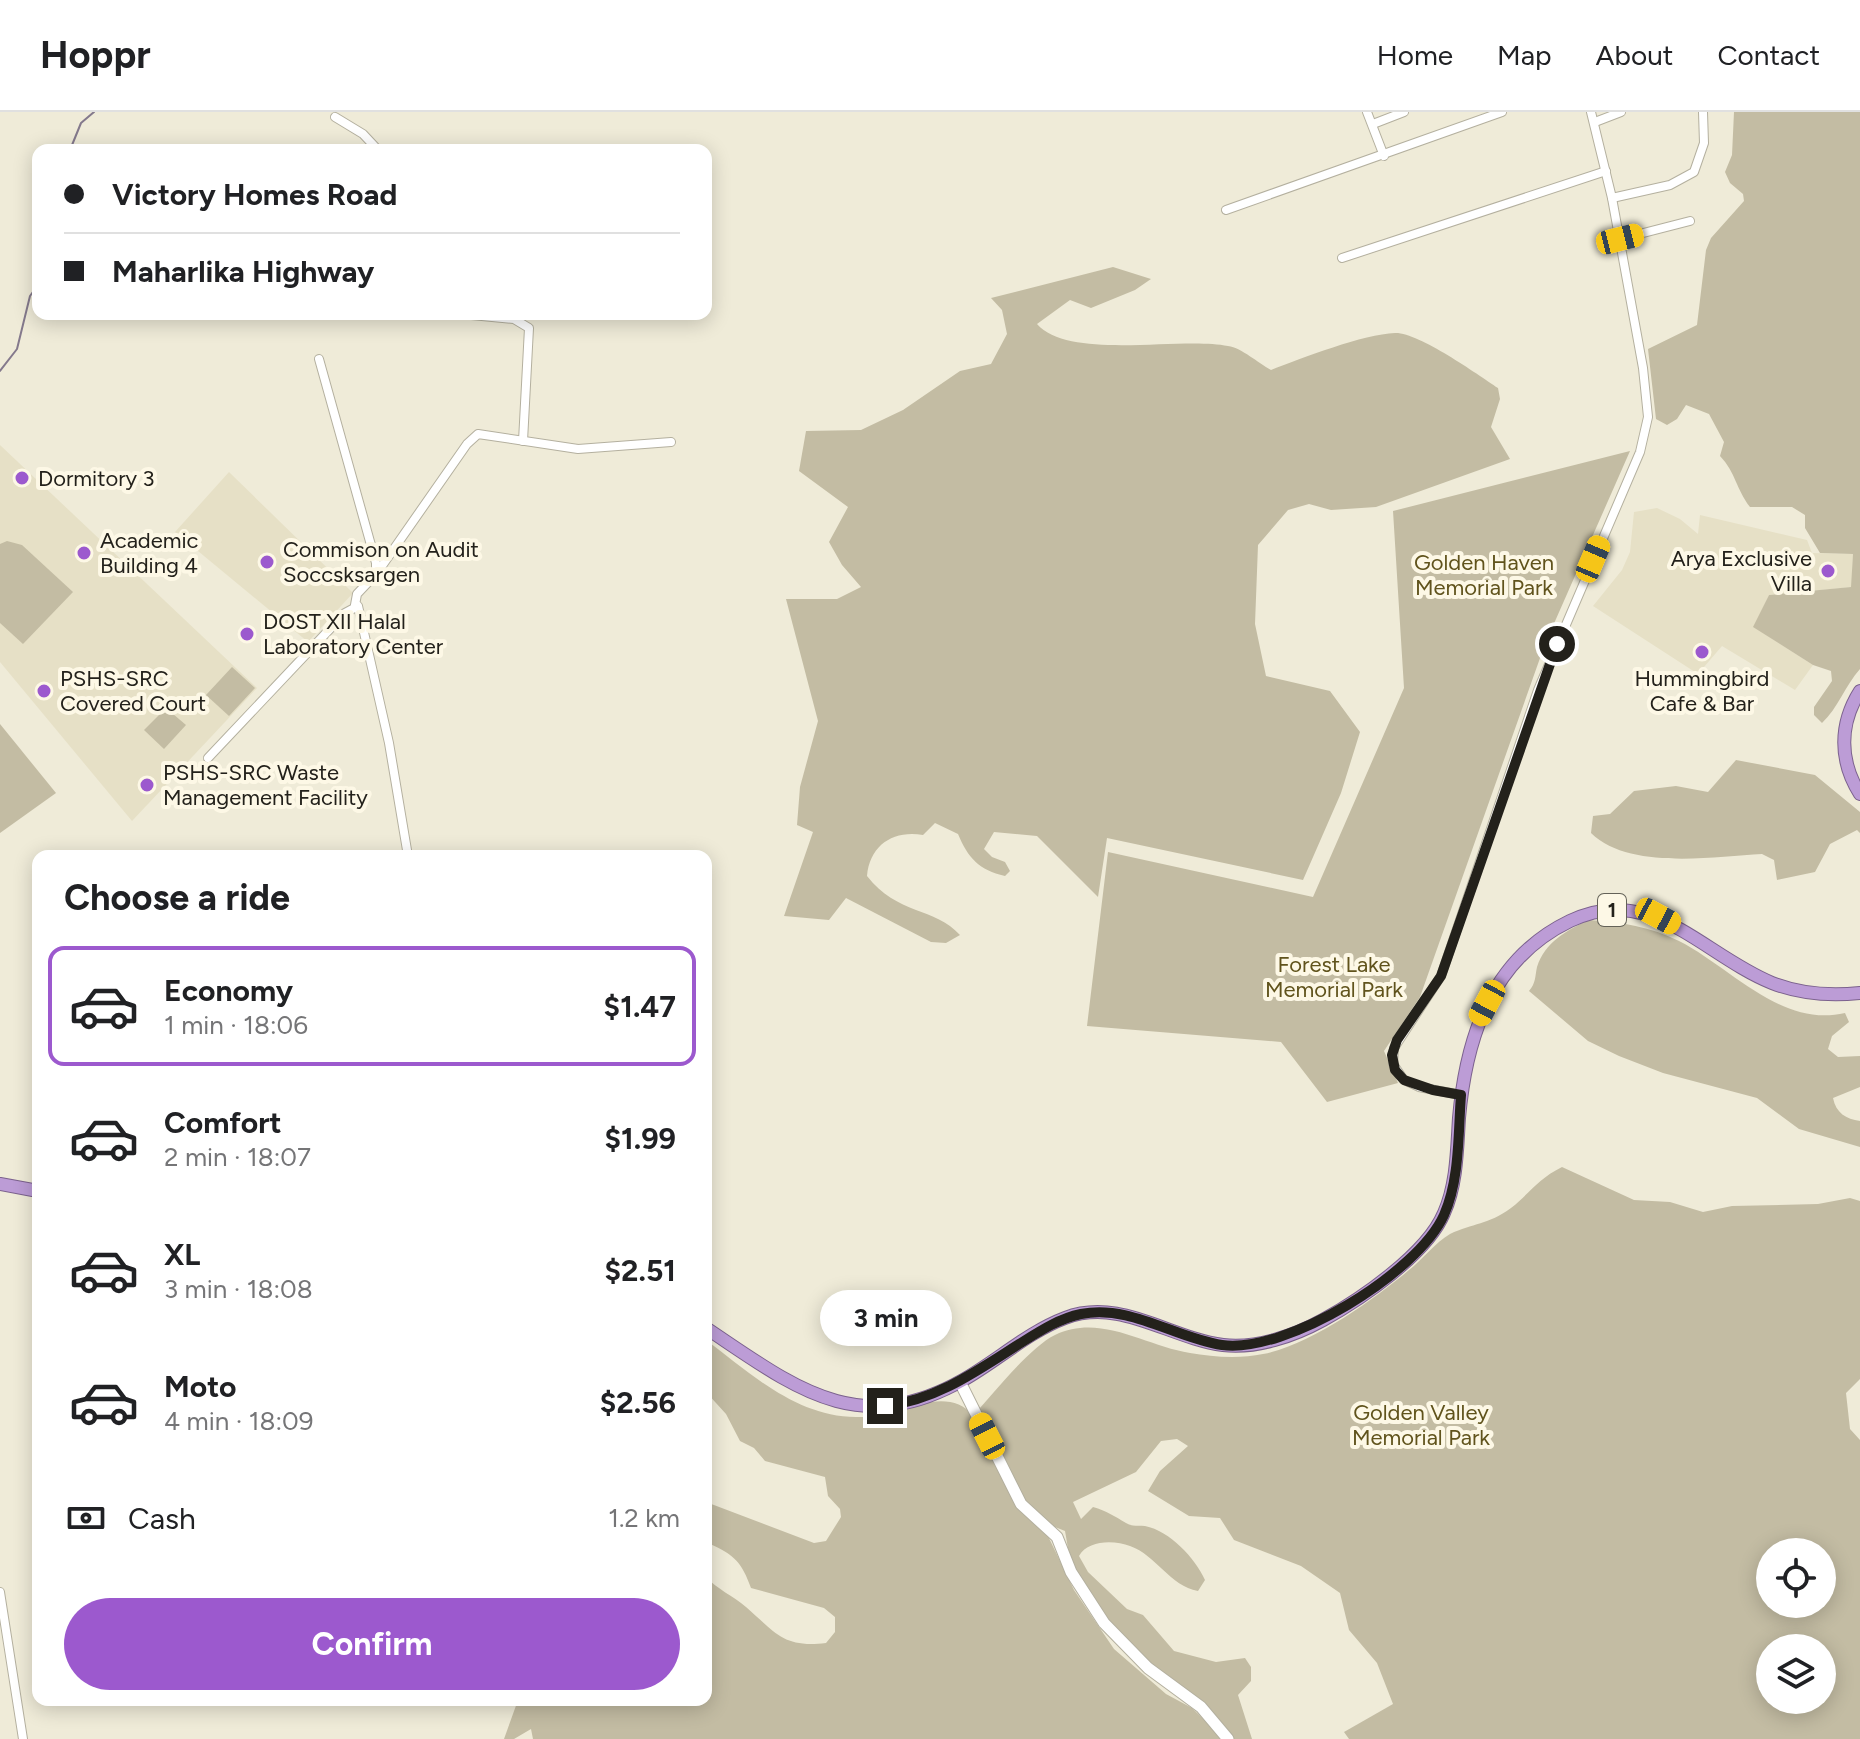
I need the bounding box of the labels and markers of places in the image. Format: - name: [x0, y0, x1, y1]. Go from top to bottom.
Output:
- place label: Dormitory 3: [38, 465, 155, 492]
- marker: Dormitory 3: [13, 469, 31, 487]
- place label: Academic Building 4: [100, 527, 199, 579]
- place label: Commison on Audit Soccsksargen: [283, 536, 479, 588]
- marker: Academic Building 4: [75, 544, 93, 562]
- place label: Arya Exclusive Villa: [1671, 545, 1812, 597]
- marker: Commison on Audit Soccsksargen: [258, 553, 276, 571]
- marker: Arya Exclusive Villa: [1819, 562, 1837, 580]
- place label: DOST XII Halal Laboratory Center: [263, 608, 444, 660]
- marker: DOST XII Halal Laboratory Center: [238, 625, 256, 643]
- marker: Hummingbird Cafe & Bar: [1693, 643, 1711, 661]
- place label: PSHS-SRC Covered Court: [60, 665, 206, 717]
- place label: Hummingbird Cafe & Bar: [1635, 665, 1769, 717]
- marker: PSHS-SRC Covered Court: [35, 682, 53, 700]
- place label: PSHS-SRC Waste Management Facility: [163, 759, 368, 811]
- marker: PSHS-SRC Waste Management Facility: [138, 776, 156, 794]

